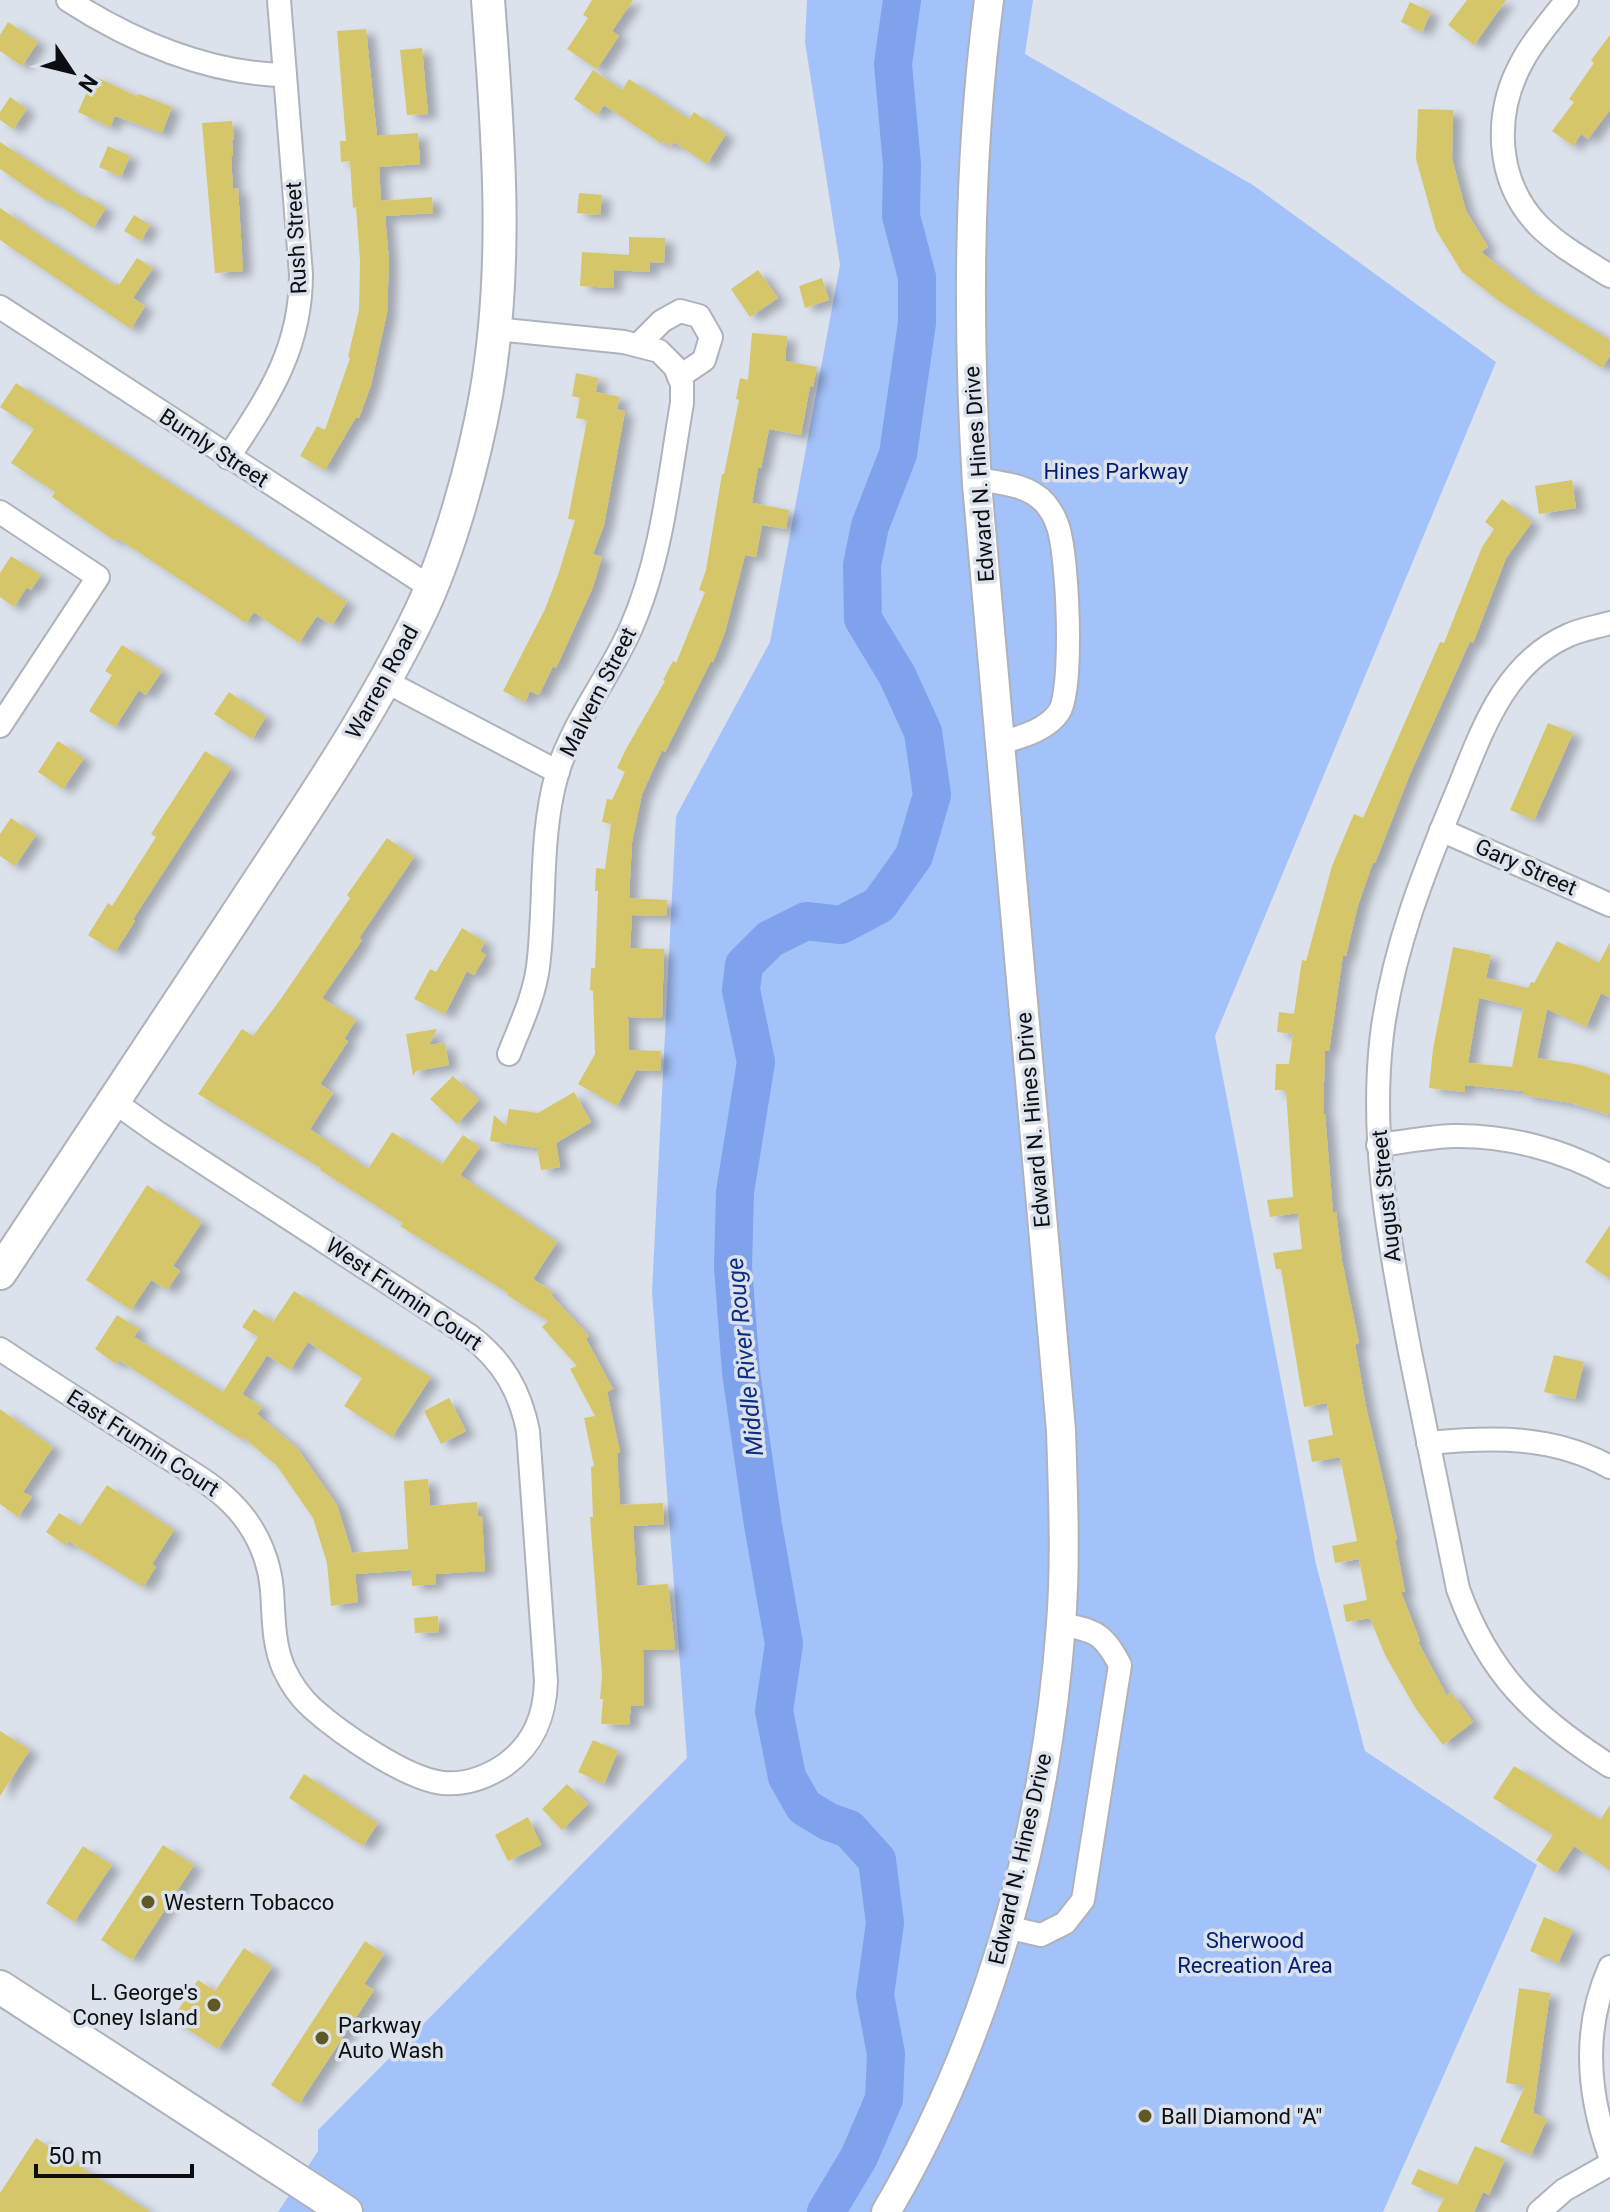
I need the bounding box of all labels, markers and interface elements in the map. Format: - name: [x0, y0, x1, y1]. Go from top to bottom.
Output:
- north arrow: [32, 32, 112, 112]
- text: N: [73, 70, 103, 97]
- street label: Rush Street: [281, 181, 311, 295]
- street label: Edward N. Hines Drive: [959, 365, 999, 583]
- street label: Burnly Street: [155, 404, 273, 492]
- park label: Hines Parkway: [1044, 459, 1189, 484]
- street label: Warren Road: [341, 621, 423, 743]
- street label: Malvern Street: [555, 623, 641, 761]
- street label: Gary Street: [1471, 834, 1581, 900]
- street label: Edward N. Hines Drive: [1011, 1011, 1055, 1229]
- street label: August Street: [1367, 1129, 1405, 1263]
- street label: West Frumin Court: [321, 1233, 487, 1355]
- water label: Middle River Rouge: [721, 1256, 769, 1458]
- street label: East Frumin Court: [62, 1384, 224, 1502]
- street label: Edward N. Hines Drive: [983, 1751, 1057, 1967]
- place label: Western Tobacco: [164, 1890, 334, 1915]
- marker: Western Tobacco: [139, 1893, 157, 1911]
- park label: Sherwood Recreation Area: [1177, 1928, 1333, 1978]
- place label: L. George's Coney Island: [72, 1980, 198, 2030]
- marker: L. George's Coney Island: [205, 1996, 223, 2014]
- place label: Parkway Auto Wash: [338, 2013, 444, 2063]
- marker: Parkway Auto Wash: [313, 2029, 331, 2047]
- place label: Ball Diamond "A": [1161, 2104, 1322, 2129]
- marker: Ball Diamond "A": [1136, 2107, 1154, 2125]
- scale bar: [36, 2128, 192, 2178]
- text: 50 m: [48, 2142, 102, 2170]

